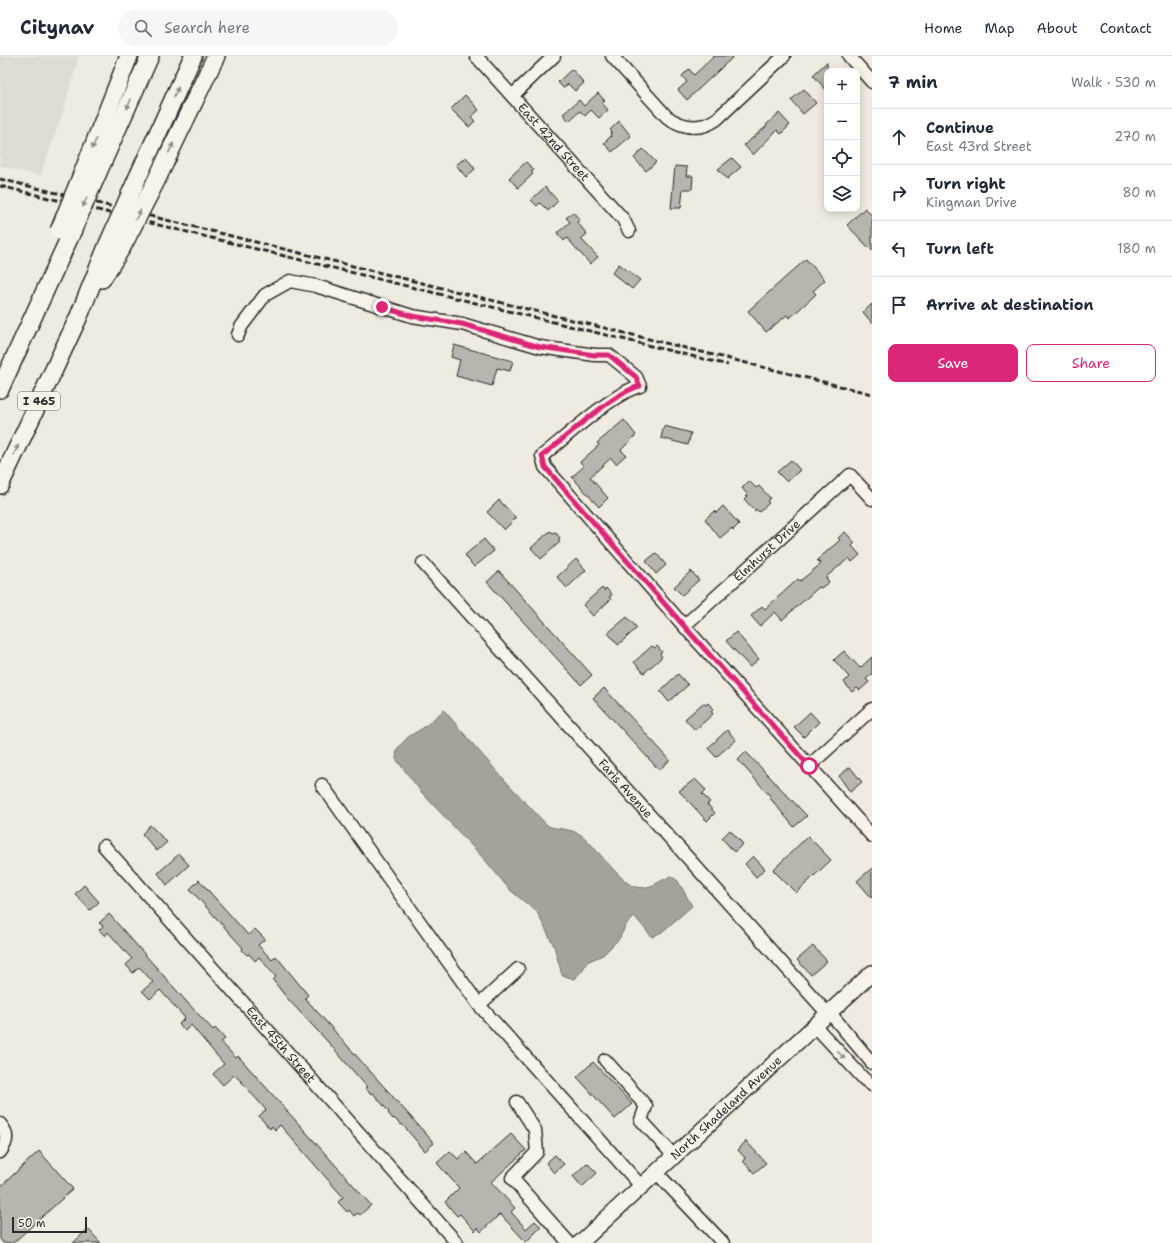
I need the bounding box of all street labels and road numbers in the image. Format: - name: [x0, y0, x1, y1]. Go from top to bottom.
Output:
- street label: East 42nd Street: [514, 100, 593, 185]
- road number: I 465: [18, 392, 60, 410]
- street label: Elmhurst Drive: [730, 516, 804, 585]
- street label: Faris Avenue: [595, 755, 656, 822]
- street label: East 45th Street: [242, 1003, 319, 1086]
- street label: North Shadeland Avenue: [667, 1052, 785, 1163]

